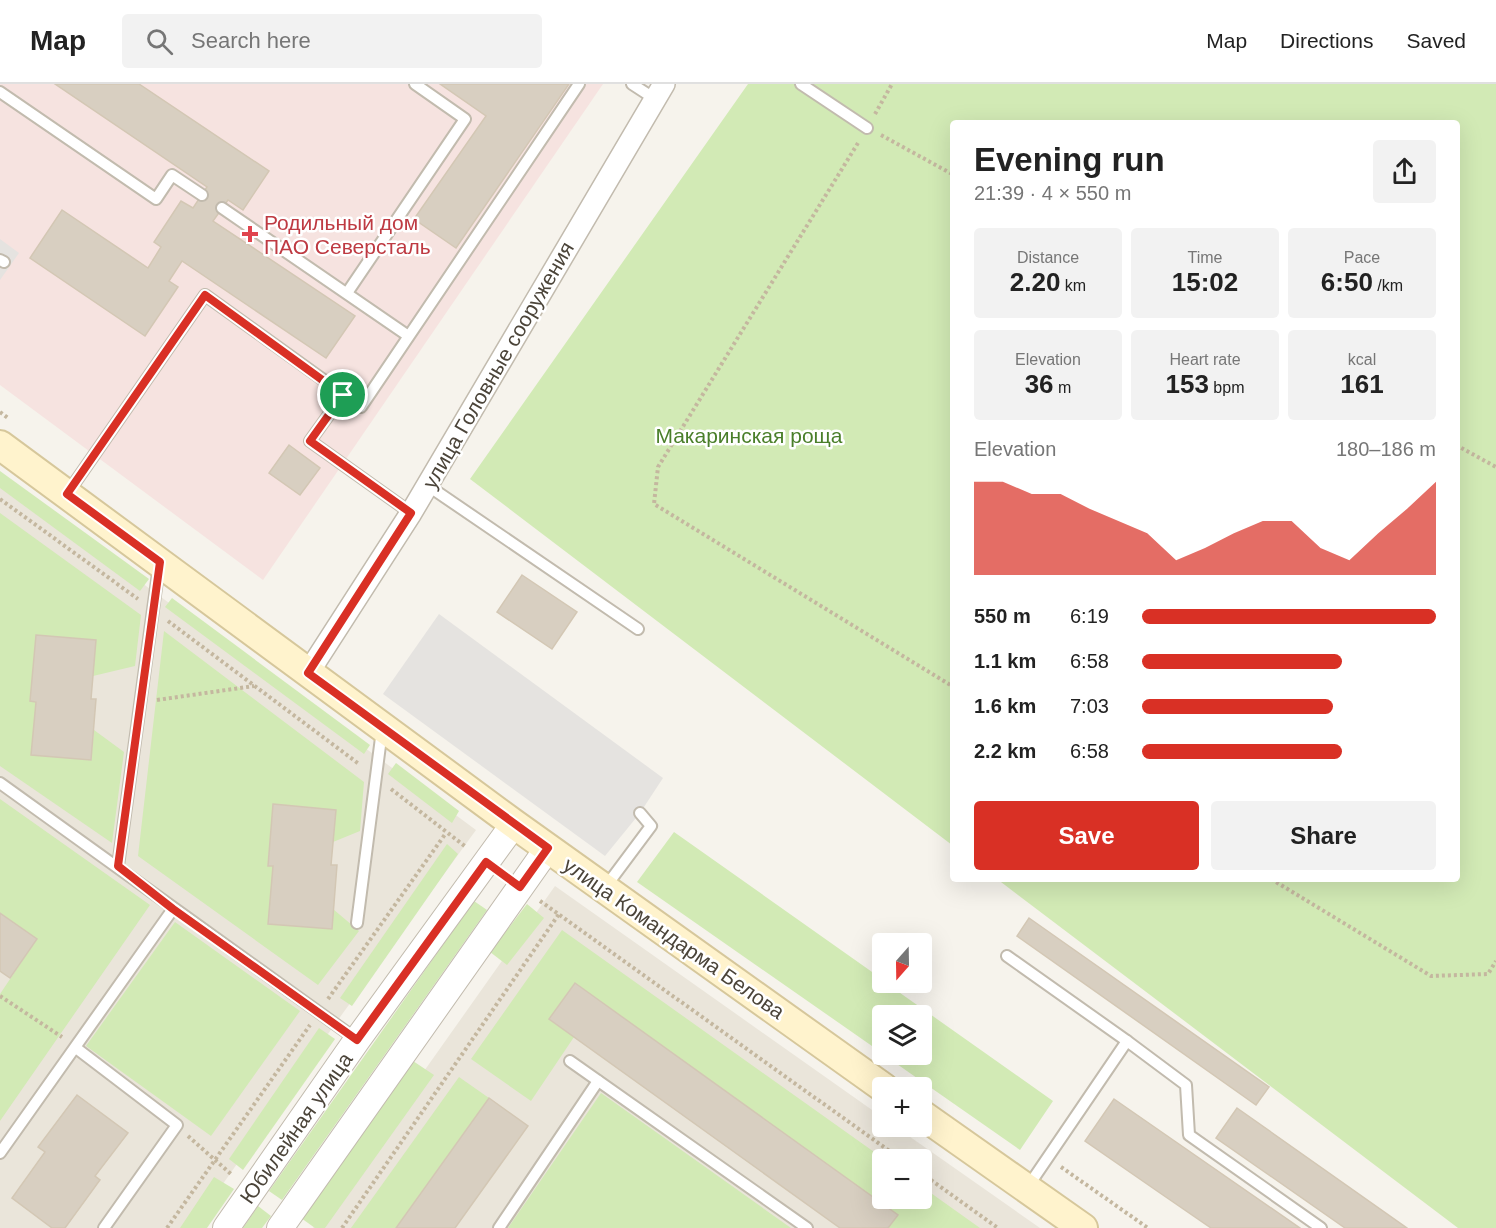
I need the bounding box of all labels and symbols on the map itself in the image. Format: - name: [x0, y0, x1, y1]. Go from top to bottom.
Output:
- place label: Родильный дом ПАО Северсталь: [264, 211, 431, 258]
- marker: Родильный дом ПАО Северсталь: [241, 225, 259, 243]
- street label: улица Головные сооружения: [418, 238, 578, 492]
- pin: [317, 369, 368, 420]
- park label: Макаринская роща: [655, 424, 843, 447]
- street label: улица Командарма Белова: [559, 853, 789, 1023]
- north arrow: [872, 933, 932, 993]
- street label: Юбилейная улица: [235, 1048, 357, 1208]

